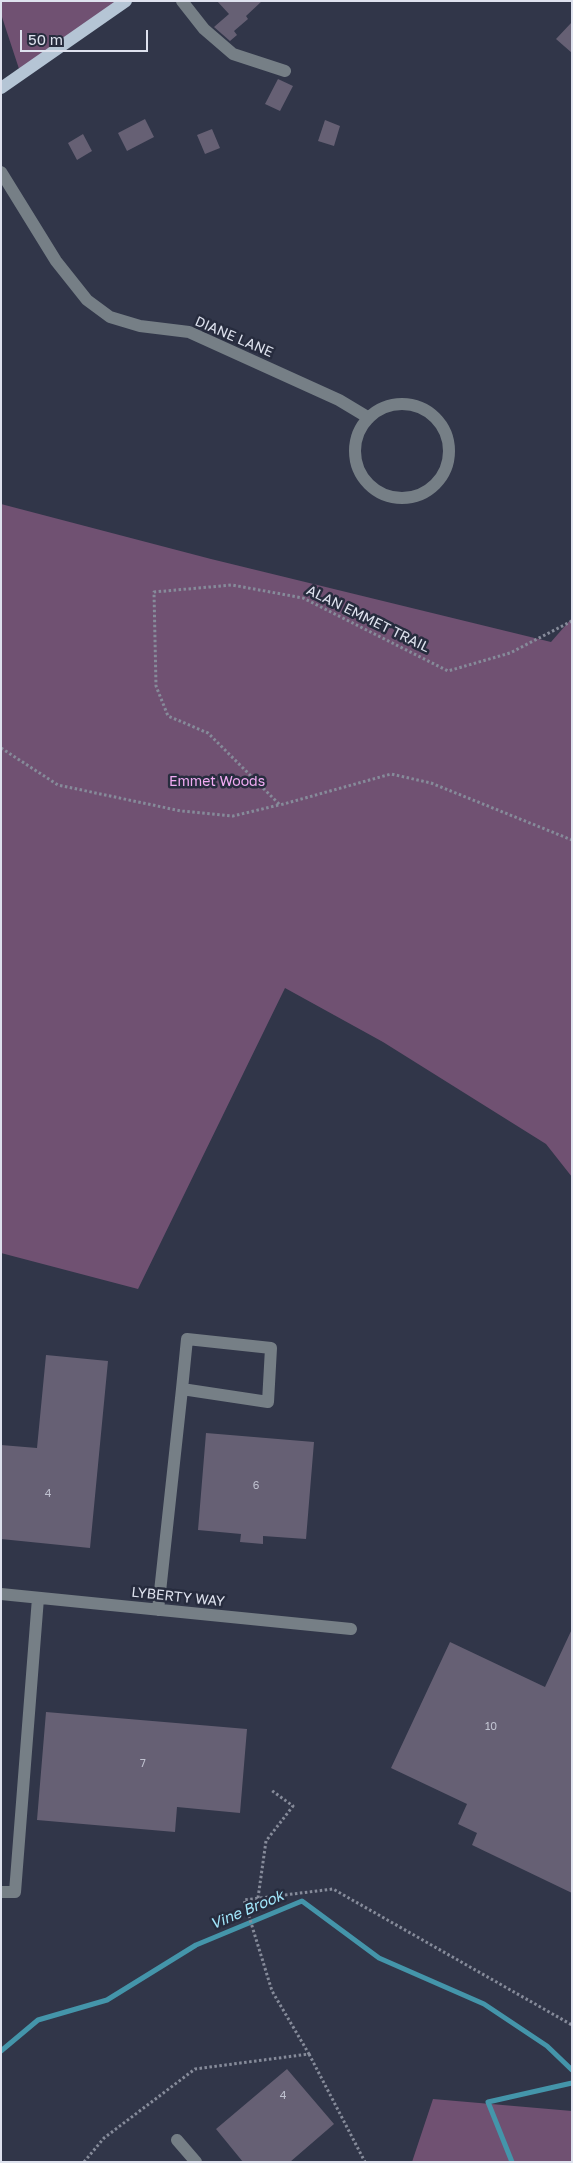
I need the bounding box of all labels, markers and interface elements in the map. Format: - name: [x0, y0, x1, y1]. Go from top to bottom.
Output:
- scale bar: [22, 20, 150, 52]
- text: 50 m: [28, 30, 63, 48]
- street label: DIANE LANE: [192, 313, 276, 361]
- street label: ALAN EMMET TRAIL: [304, 582, 432, 656]
- park label: Emmet Woods: [169, 774, 265, 790]
- house number: 6: [253, 1479, 259, 1493]
- house number: 4: [45, 1487, 51, 1501]
- street label: LYBERTY WAY: [131, 1584, 225, 1610]
- house number: 10: [485, 1720, 497, 1734]
- house number: 7: [140, 1757, 146, 1771]
- water label: Vine Brook: [208, 1886, 286, 1934]
- house number: 4: [280, 2089, 286, 2103]

